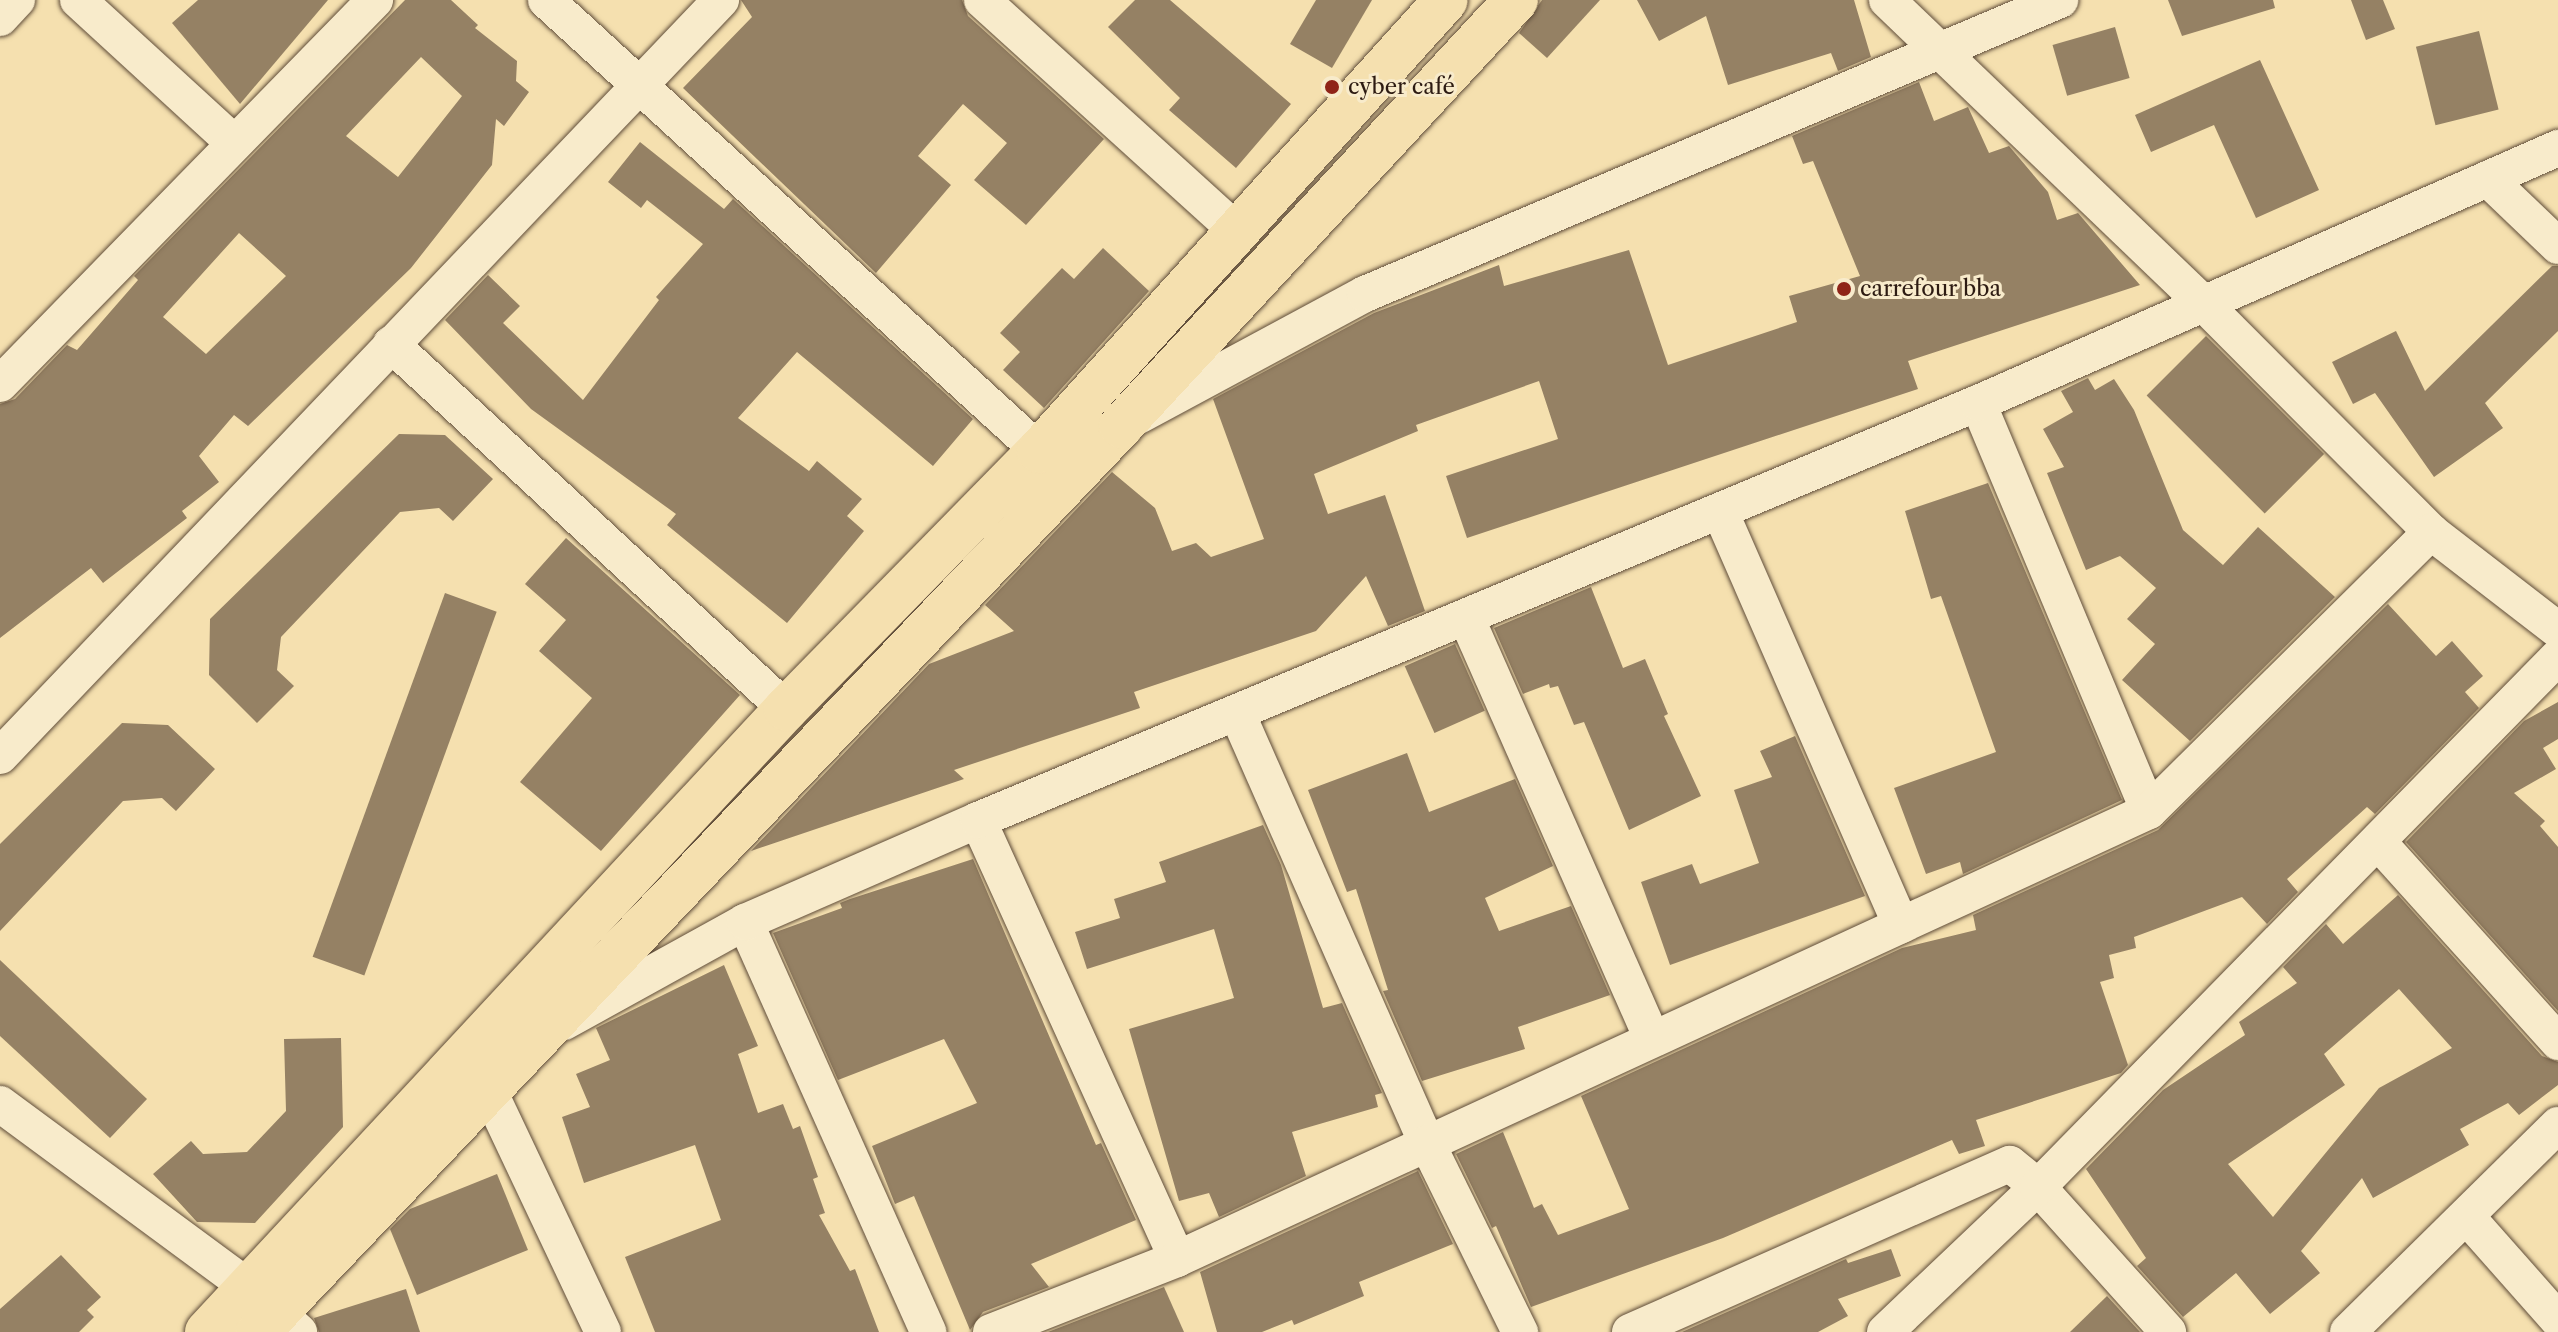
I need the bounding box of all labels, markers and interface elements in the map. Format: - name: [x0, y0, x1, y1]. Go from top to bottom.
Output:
- place label: cyber café: [1348, 74, 1455, 100]
- marker: cyber café: [1323, 78, 1341, 96]
- place label: carrefour bba: [1860, 276, 2002, 302]
- marker: carrefour bba: [1835, 280, 1853, 298]

